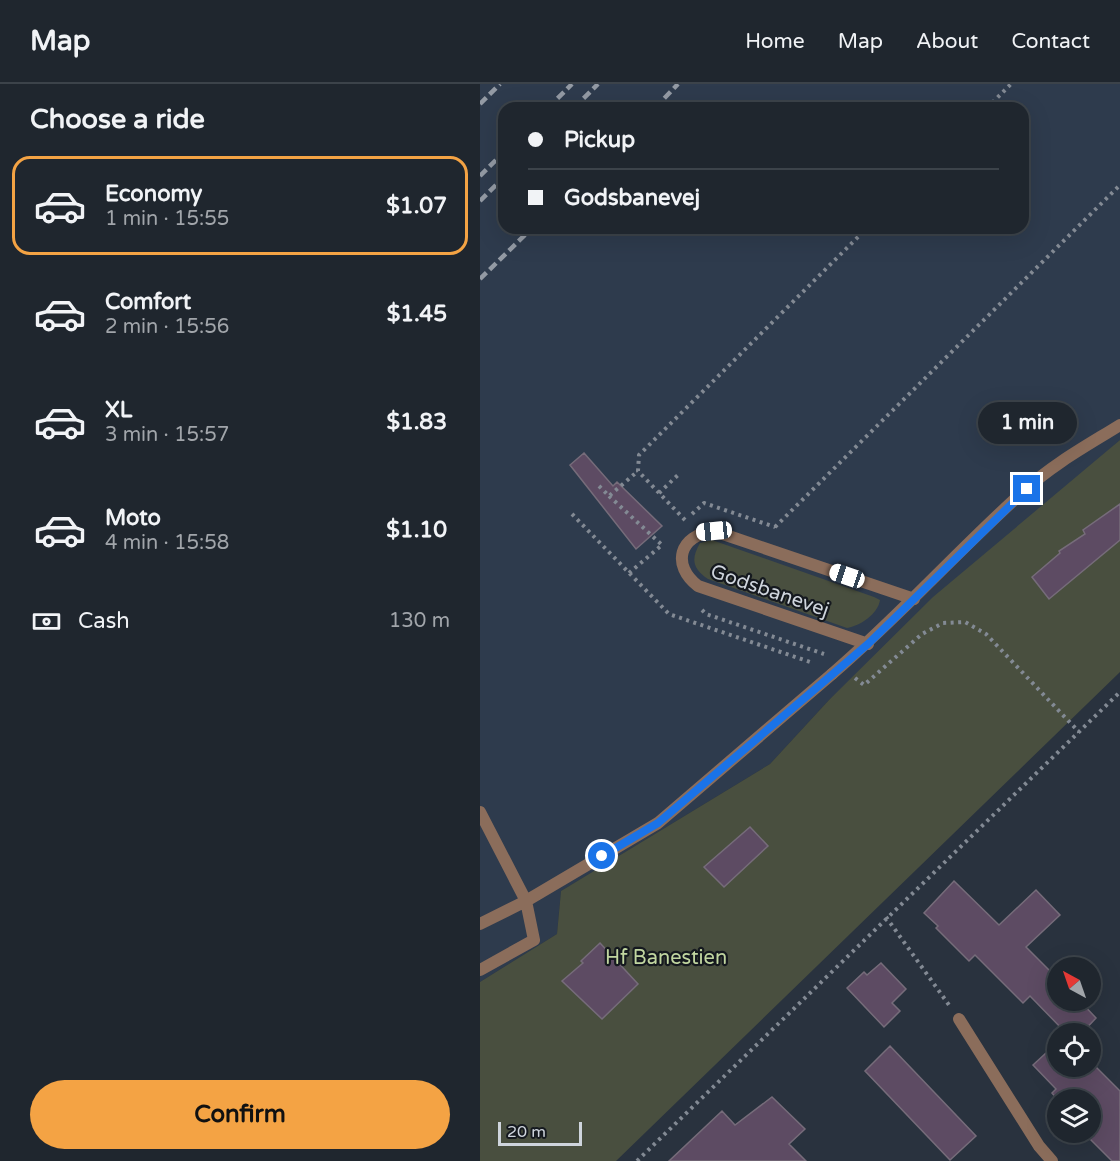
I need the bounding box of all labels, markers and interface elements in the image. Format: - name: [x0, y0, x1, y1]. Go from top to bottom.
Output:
- text: Map: [30, 24, 90, 58]
- text: Home: [745, 29, 805, 54]
- text: Map: [838, 29, 883, 54]
- text: About: [916, 29, 978, 54]
- text: Contact: [1011, 29, 1090, 54]
- text: Choose a ride: [30, 103, 205, 136]
- text: Pickup: [564, 127, 635, 153]
- icon: car: [33, 179, 87, 233]
- text: Economy: [105, 181, 202, 207]
- text: Godsbanevej: [564, 185, 700, 211]
- text: $1.07: [386, 193, 447, 219]
- text: 1 min · 15:55: [105, 207, 229, 231]
- icon: car: [33, 287, 87, 341]
- text: Comfort: [105, 289, 191, 315]
- text: $1.45: [387, 301, 447, 327]
- text: 2 min · 15:56: [105, 315, 229, 339]
- icon: car: [33, 395, 87, 449]
- text: XL: [105, 397, 132, 423]
- callout: 1 min: [978, 402, 1076, 444]
- text: $1.83: [386, 409, 447, 435]
- text: 1 min: [1001, 411, 1054, 435]
- text: 3 min · 15:57: [105, 423, 229, 447]
- route end: [1013, 475, 1040, 502]
- icon: car: [33, 503, 87, 557]
- text: Moto: [105, 505, 161, 531]
- text: $1.10: [386, 517, 447, 543]
- car: [695, 520, 733, 542]
- text: 4 min · 15:58: [105, 531, 229, 555]
- street label: Godsbanevej: [707, 559, 832, 622]
- car: [827, 562, 867, 590]
- icon: cash: [30, 605, 63, 638]
- text: Cash: [78, 608, 130, 634]
- text: 130 m: [389, 609, 450, 633]
- route start: [588, 842, 615, 869]
- park label: Hf Banestien: [605, 946, 727, 970]
- north arrow: [1047, 957, 1101, 1011]
- map controls: [1047, 957, 1101, 1143]
- button: locate: [1047, 1023, 1101, 1077]
- button: Confirm: [30, 1080, 450, 1149]
- button: layers: [1047, 1089, 1101, 1143]
- scale bar: [498, 1119, 582, 1146]
- text: 20 m: [507, 1122, 546, 1142]

